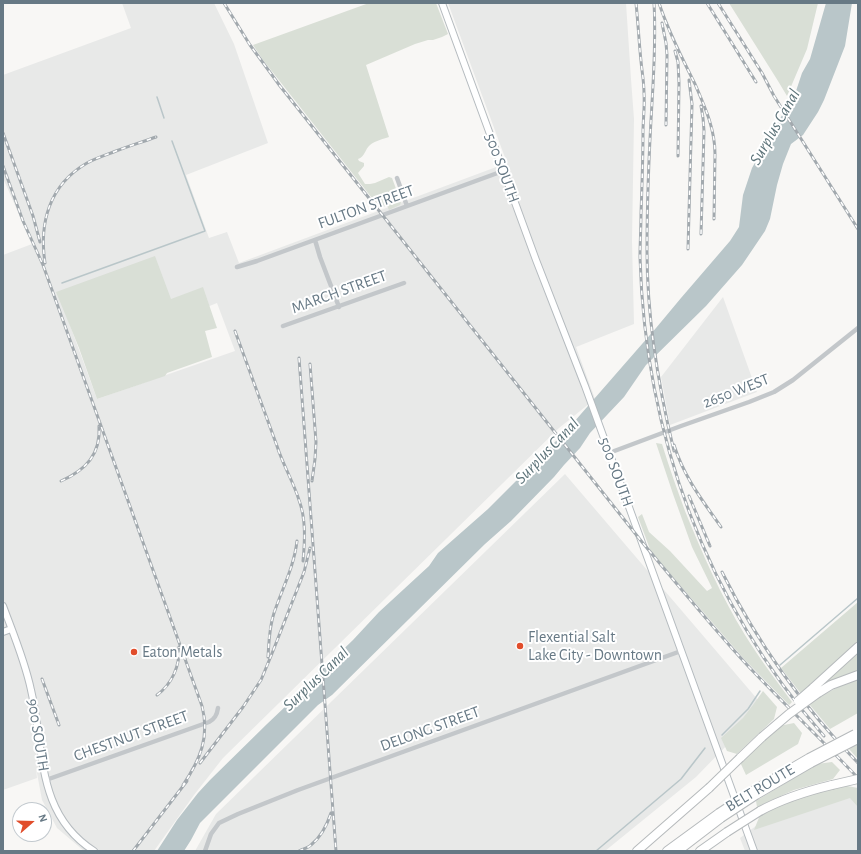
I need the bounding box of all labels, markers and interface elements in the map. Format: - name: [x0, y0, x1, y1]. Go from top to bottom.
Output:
- water label: Surplus Canal: [745, 86, 805, 168]
- street label: 500 SOUTH: [481, 131, 523, 205]
- street label: FULTON STREET: [315, 181, 417, 233]
- street label: MARCH STREET: [289, 266, 389, 318]
- street label: 2650 WEST: [700, 370, 772, 412]
- water label: Surplus Canal: [511, 414, 583, 488]
- street label: 500 SOUTH: [595, 435, 637, 509]
- place label: Flexential Salt Lake City - Downtown: [528, 627, 662, 665]
- marker: Flexential Salt Lake City - Downtown: [515, 641, 525, 651]
- place label: Eaton Metals: [142, 642, 222, 662]
- water label: Surplus Canal: [279, 643, 353, 715]
- marker: Eaton Metals: [129, 647, 139, 657]
- street label: 900 SOUTH: [23, 697, 53, 773]
- street label: DELONG STREET: [378, 702, 482, 756]
- street label: CHESTNUT STREET: [71, 706, 191, 766]
- street label: BELT ROUTE: [722, 760, 798, 816]
- north arrow: [12, 802, 52, 842]
- text: N: [36, 813, 49, 824]

